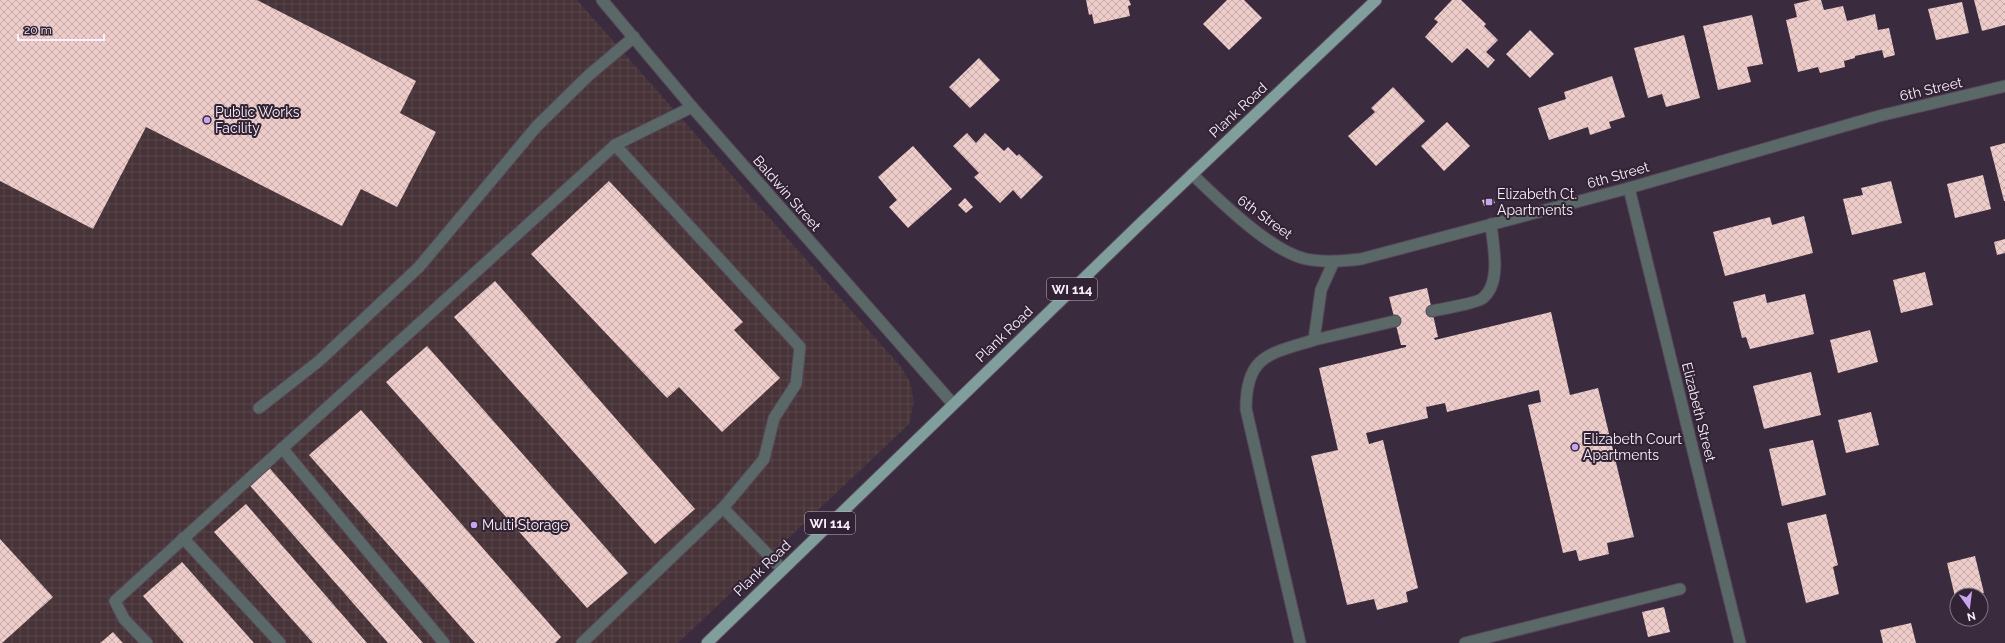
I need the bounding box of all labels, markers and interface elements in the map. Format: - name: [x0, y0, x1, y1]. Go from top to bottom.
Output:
- scale bar: [18, 16, 104, 42]
- text: 20 m: [24, 23, 52, 37]
- street label: 6th Street: [1898, 74, 1964, 104]
- street label: Plank Road: [1206, 79, 1270, 141]
- place label: Public Works Facility: [215, 104, 300, 136]
- marker: Public Works Facility: [202, 115, 212, 125]
- street label: Baldwin Street: [750, 152, 824, 234]
- street label: 6th Street: [1585, 158, 1651, 191]
- place label: Elizabeth Ct. Apartments: [1497, 186, 1577, 218]
- street label: 6th Street: [1235, 192, 1296, 242]
- marker: Elizabeth Ct. Apartments: [1484, 197, 1494, 207]
- road number: WI 114: [1047, 278, 1097, 300]
- street label: Plank Road: [972, 303, 1036, 365]
- street label: Elizabeth Street: [1679, 361, 1719, 464]
- place label: Elizabeth Court Apartments: [1583, 431, 1682, 463]
- marker: Elizabeth Court Apartments: [1570, 442, 1580, 452]
- road number: WI 114: [805, 512, 855, 534]
- place label: Multi Storage: [482, 517, 568, 533]
- marker: Multi Storage: [469, 520, 479, 530]
- street label: Plank Road: [730, 537, 794, 599]
- north arrow: [1949, 587, 1989, 627]
- text: N: [1966, 609, 1977, 624]

